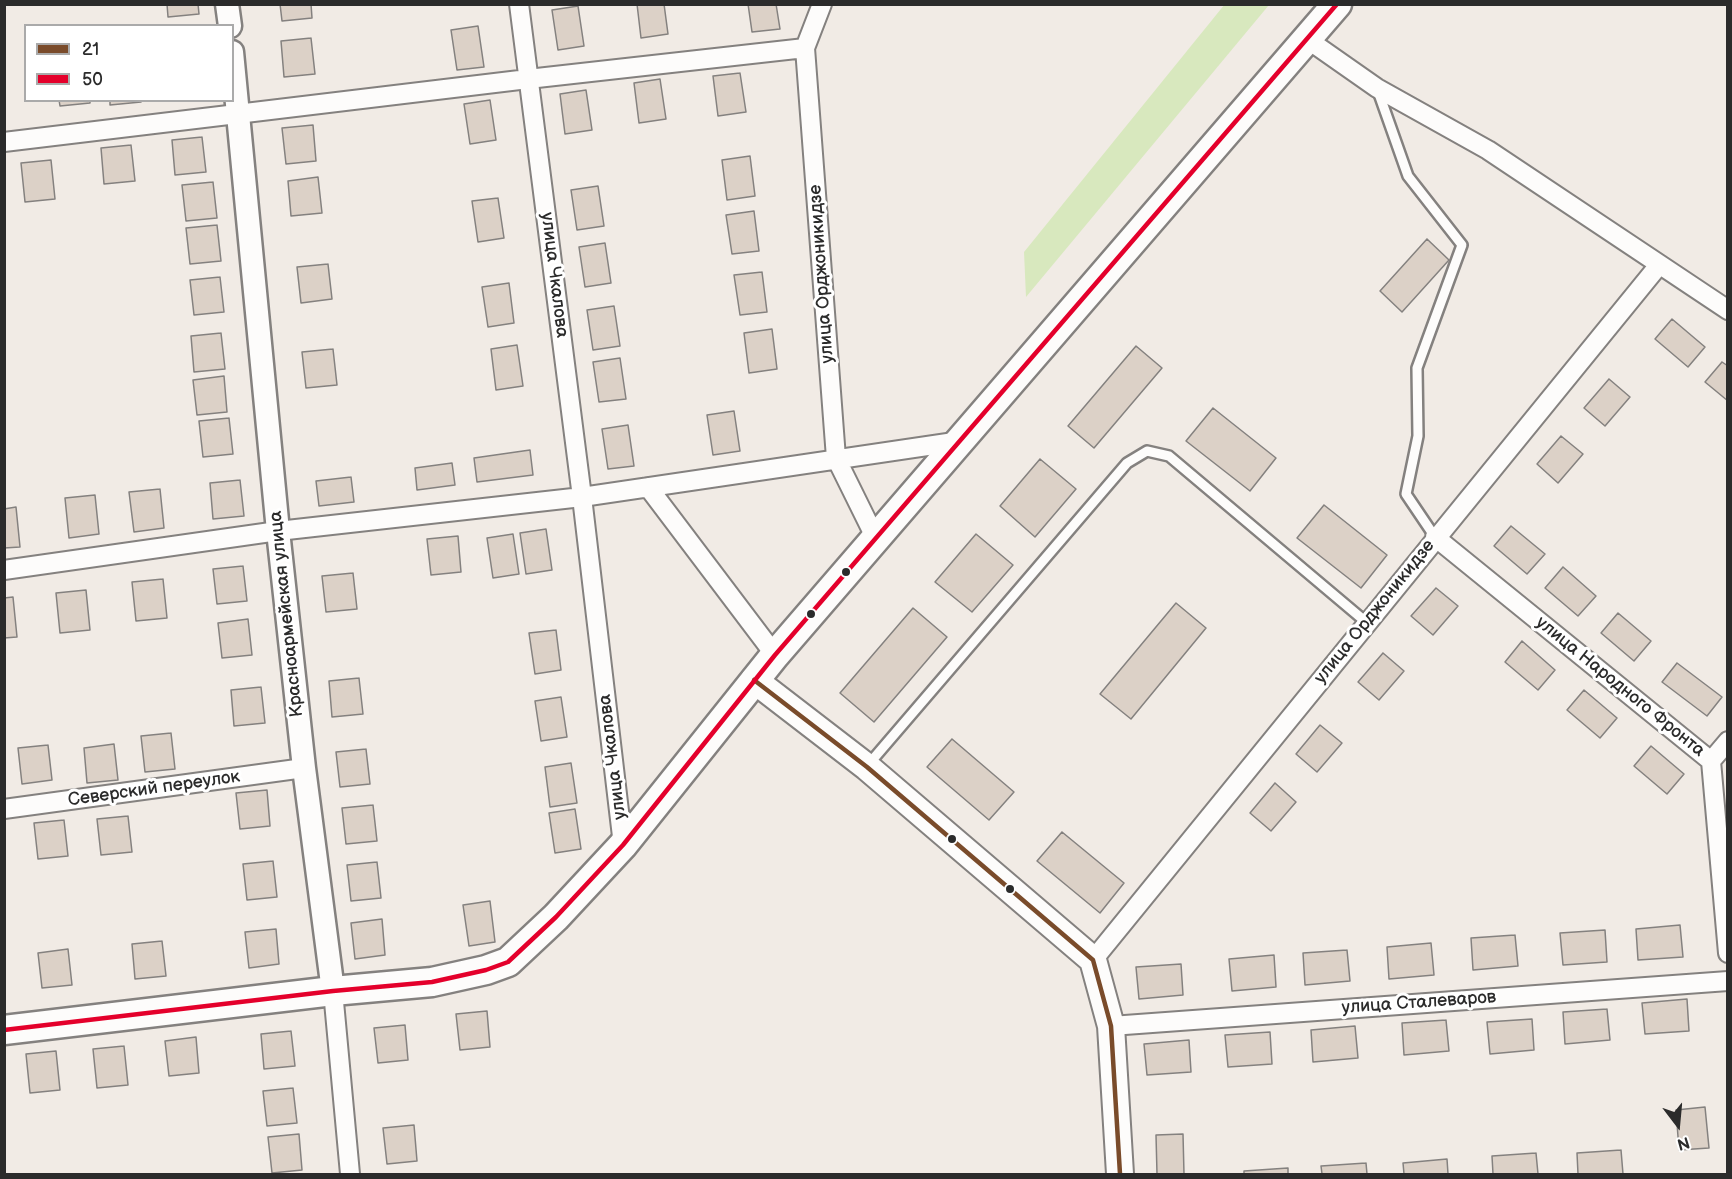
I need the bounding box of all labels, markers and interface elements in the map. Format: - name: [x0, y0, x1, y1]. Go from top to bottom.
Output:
- legend: [24, 24, 234, 102]
- text: 21: [82, 39, 99, 60]
- text: 50: [82, 69, 103, 90]
- street label: улица Орджоникидзе: [805, 184, 839, 364]
- street label: улица Чкалова: [536, 211, 572, 339]
- street label: Красноармейская улица: [265, 510, 309, 718]
- street label: улица Орджоникидзе: [1310, 536, 1440, 688]
- unlabelled marker: [840, 566, 852, 578]
- unlabelled marker: [805, 608, 817, 620]
- street label: улица Народного Фронта: [1531, 612, 1709, 762]
- street label: улица Чкалова: [595, 693, 631, 821]
- street label: Северский переулок: [67, 766, 241, 812]
- unlabelled marker: [946, 833, 958, 845]
- unlabelled marker: [1004, 883, 1016, 895]
- street label: улица Сталеваров: [1341, 987, 1497, 1019]
- north arrow: [1648, 1095, 1708, 1155]
- text: N: [1675, 1132, 1692, 1154]

